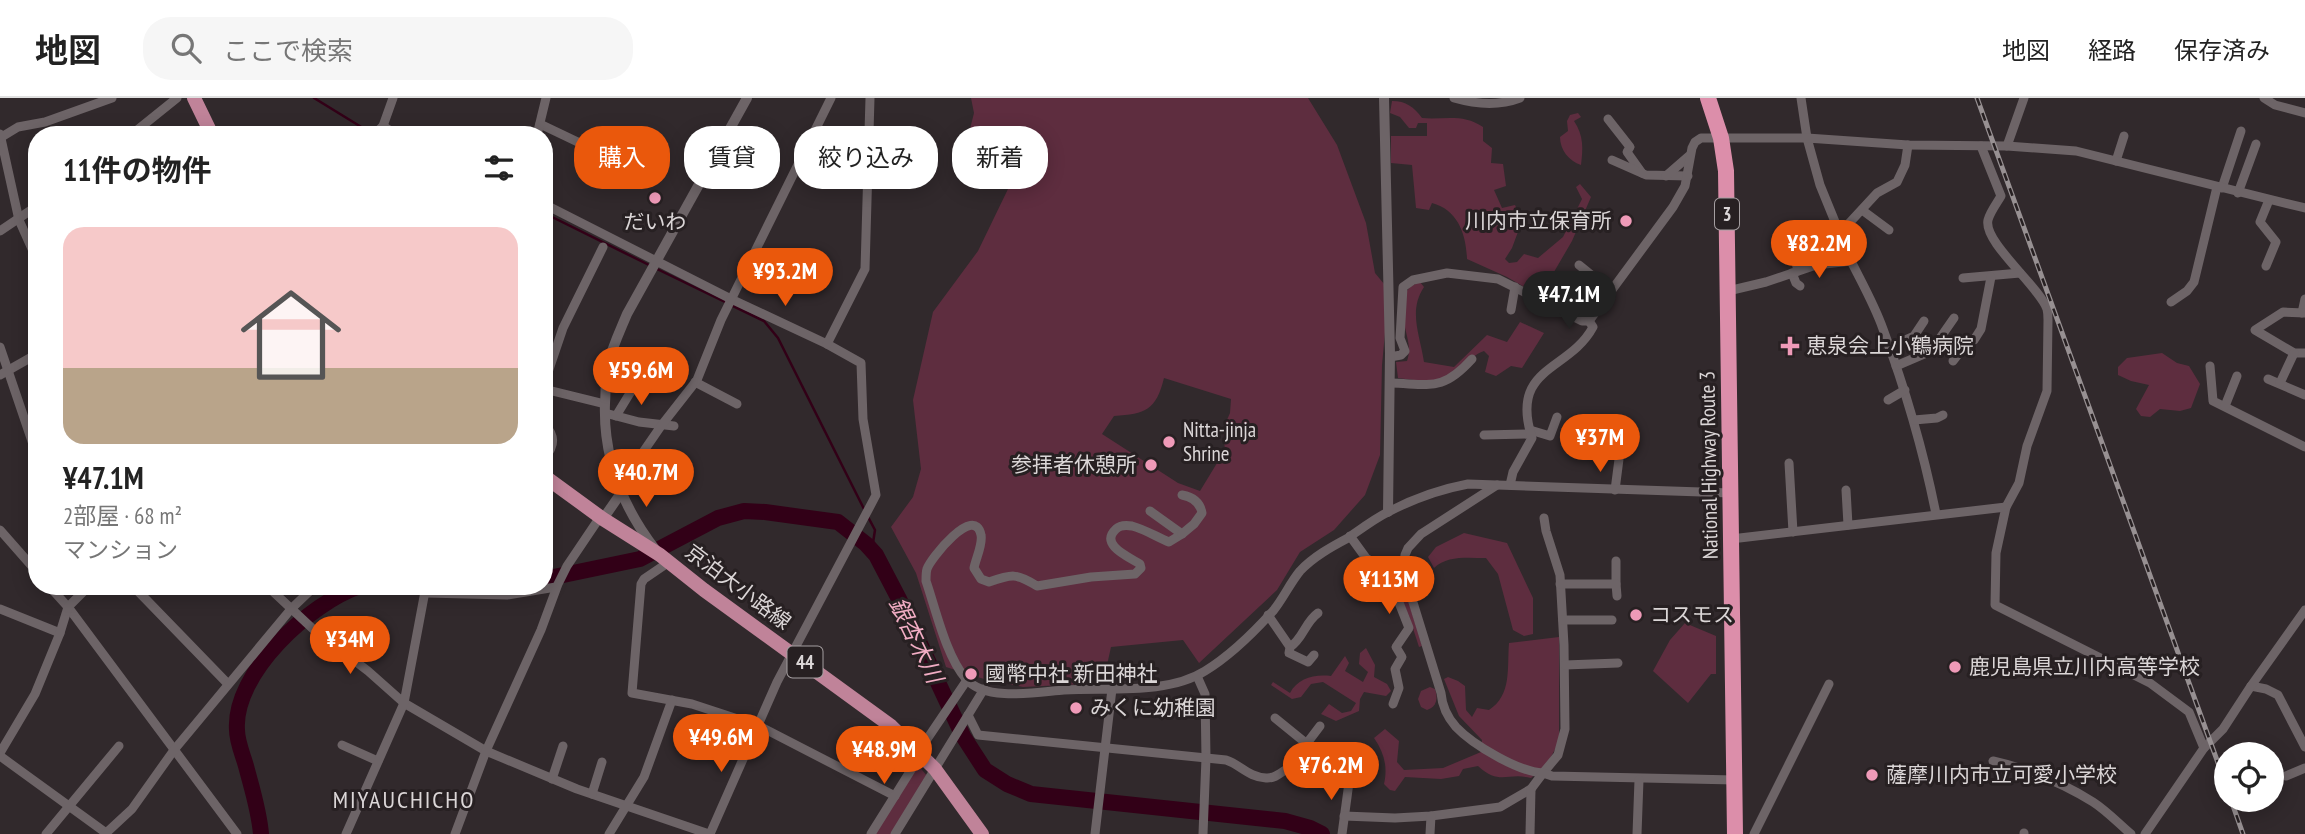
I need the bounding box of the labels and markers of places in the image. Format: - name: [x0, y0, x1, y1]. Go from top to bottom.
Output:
- marker: だいわ: [647, 190, 663, 206]
- place label: 川内市立保育所: [1465, 207, 1612, 234]
- place label: だいわ: [624, 208, 687, 235]
- marker: 川内市立保育所: [1618, 213, 1634, 229]
- pin: ¥82.2M: [1762, 220, 1876, 280]
- pin: ¥93.2M: [728, 248, 842, 308]
- pin: ¥47.1M: [1512, 272, 1626, 331]
- place label: 恵泉会上小鶴病院: [1806, 332, 1974, 359]
- marker: 恵泉会上小鶴病院: [1780, 336, 1800, 356]
- pin: ¥59.6M: [584, 348, 698, 407]
- pin: ¥37M: [1559, 414, 1641, 474]
- place label: Nitta-jinja Shrine: [1183, 416, 1256, 467]
- marker: Nitta-jinja Shrine: [1161, 434, 1177, 450]
- pin: ¥40.7M: [589, 450, 703, 509]
- place label: 参拝者休憩所: [1011, 451, 1137, 478]
- marker: 参拝者休憩所: [1143, 457, 1159, 473]
- pin: ¥113M: [1340, 556, 1438, 616]
- place label: コスモス: [1650, 601, 1734, 628]
- marker: コスモス: [1628, 607, 1644, 623]
- pin: ¥34M: [309, 616, 391, 676]
- place label: 鹿児島県立川内高等学校: [1969, 653, 2200, 680]
- marker: 鹿児島県立川内高等学校: [1947, 659, 1963, 675]
- place label: 國幣中社 新田神社: [985, 660, 1157, 687]
- marker: 國幣中社 新田神社: [963, 666, 979, 682]
- place label: みくに幼稚園: [1090, 694, 1216, 721]
- marker: みくに幼稚園: [1068, 700, 1084, 716]
- pin: ¥49.6M: [664, 714, 778, 774]
- pin: ¥48.9M: [827, 726, 941, 786]
- pin: ¥76.2M: [1274, 742, 1388, 802]
- place label: 薩摩川内市立可愛小学校: [1886, 761, 2117, 788]
- marker: 薩摩川内市立可愛小学校: [1864, 767, 1880, 783]

